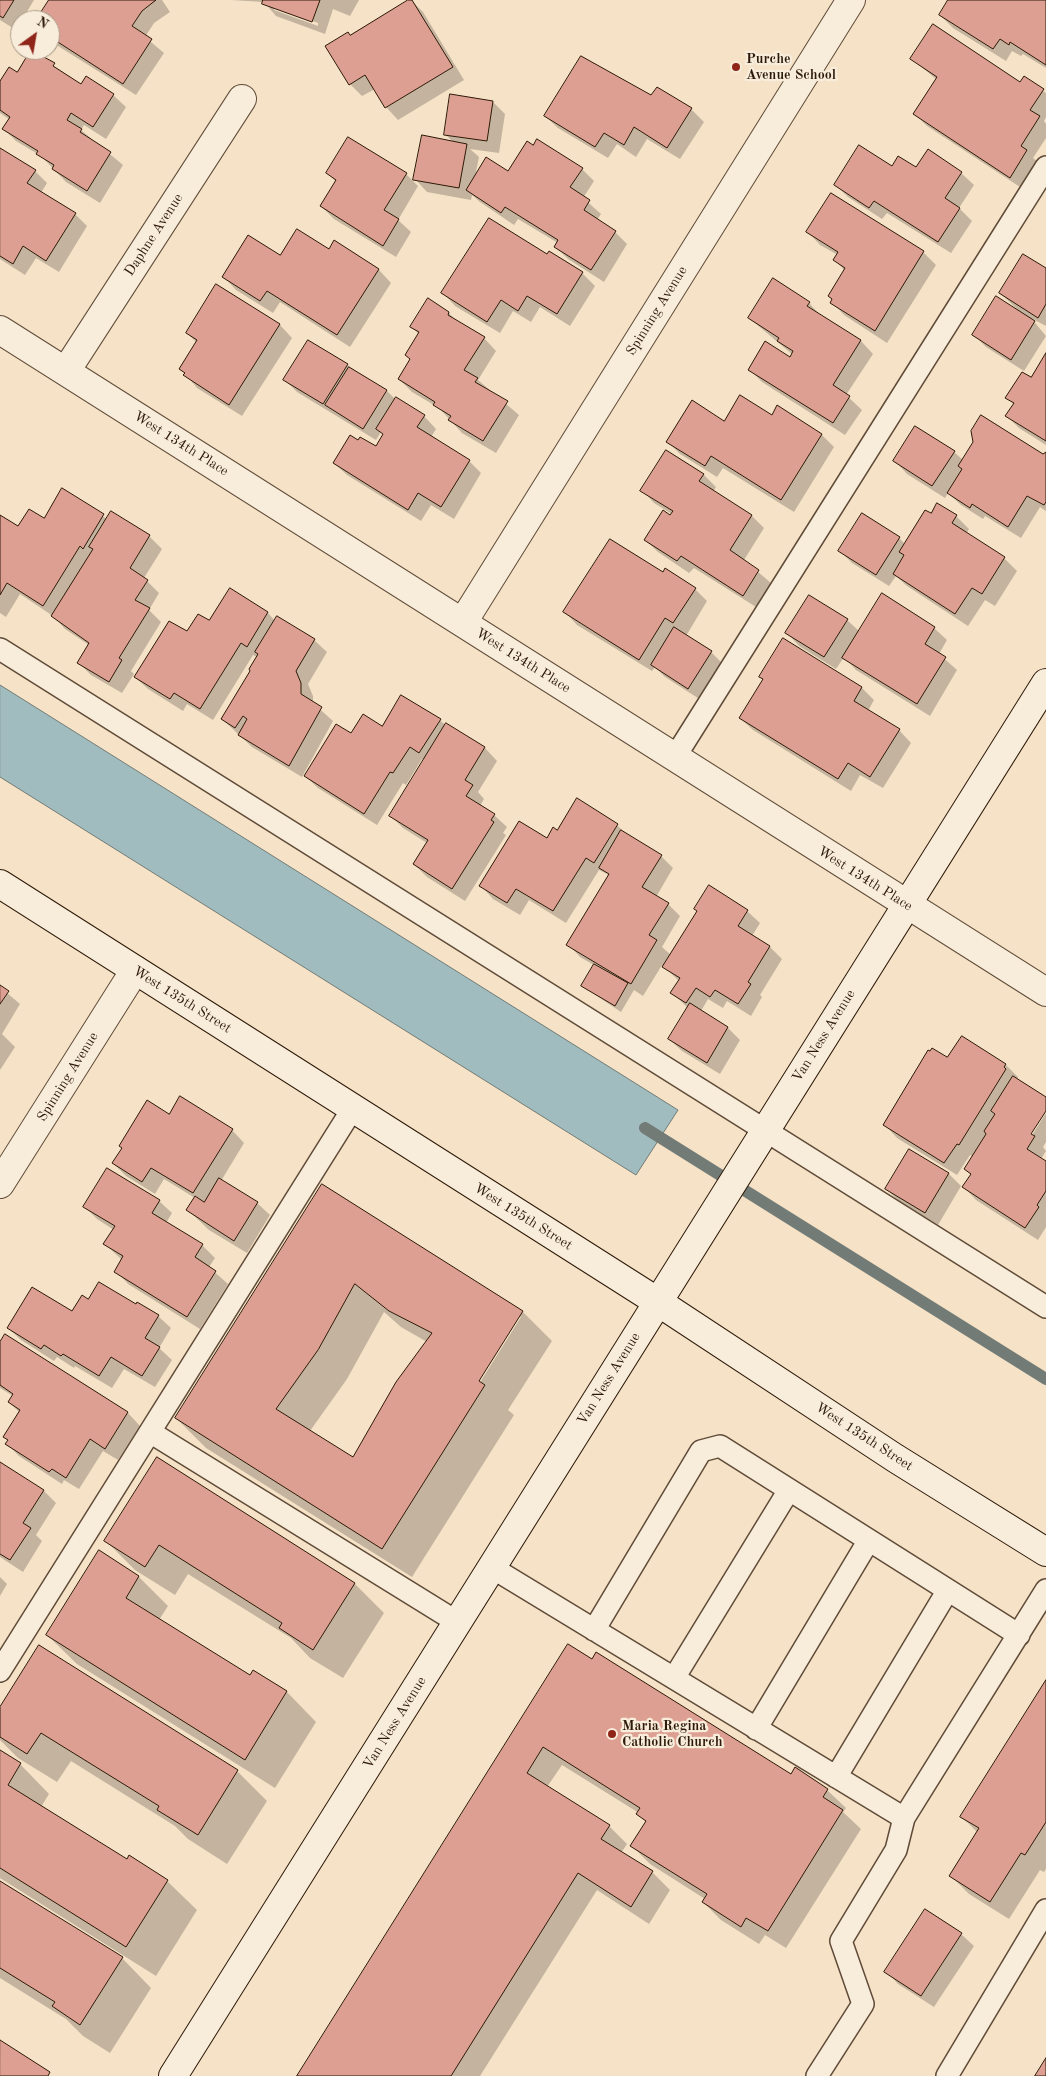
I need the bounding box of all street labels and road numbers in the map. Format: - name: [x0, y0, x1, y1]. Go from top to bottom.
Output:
- street label: Daphne Avenue: [121, 191, 187, 279]
- street label: Spinning Avenue: [623, 263, 691, 359]
- street label: West 134th Place: [131, 408, 231, 480]
- street label: West 134th Place: [473, 625, 573, 697]
- street label: West 134th Place: [815, 843, 915, 915]
- street label: West 135th Street: [130, 963, 234, 1037]
- street label: Van Ness Avenue: [789, 987, 859, 1085]
- street label: Spinning Avenue: [34, 1029, 102, 1125]
- street label: West 135th Street: [471, 1180, 575, 1254]
- street label: Van Ness Avenue: [574, 1330, 644, 1428]
- street label: West 135th Street: [812, 1399, 916, 1475]
- street label: Van Ness Avenue: [360, 1674, 430, 1772]

